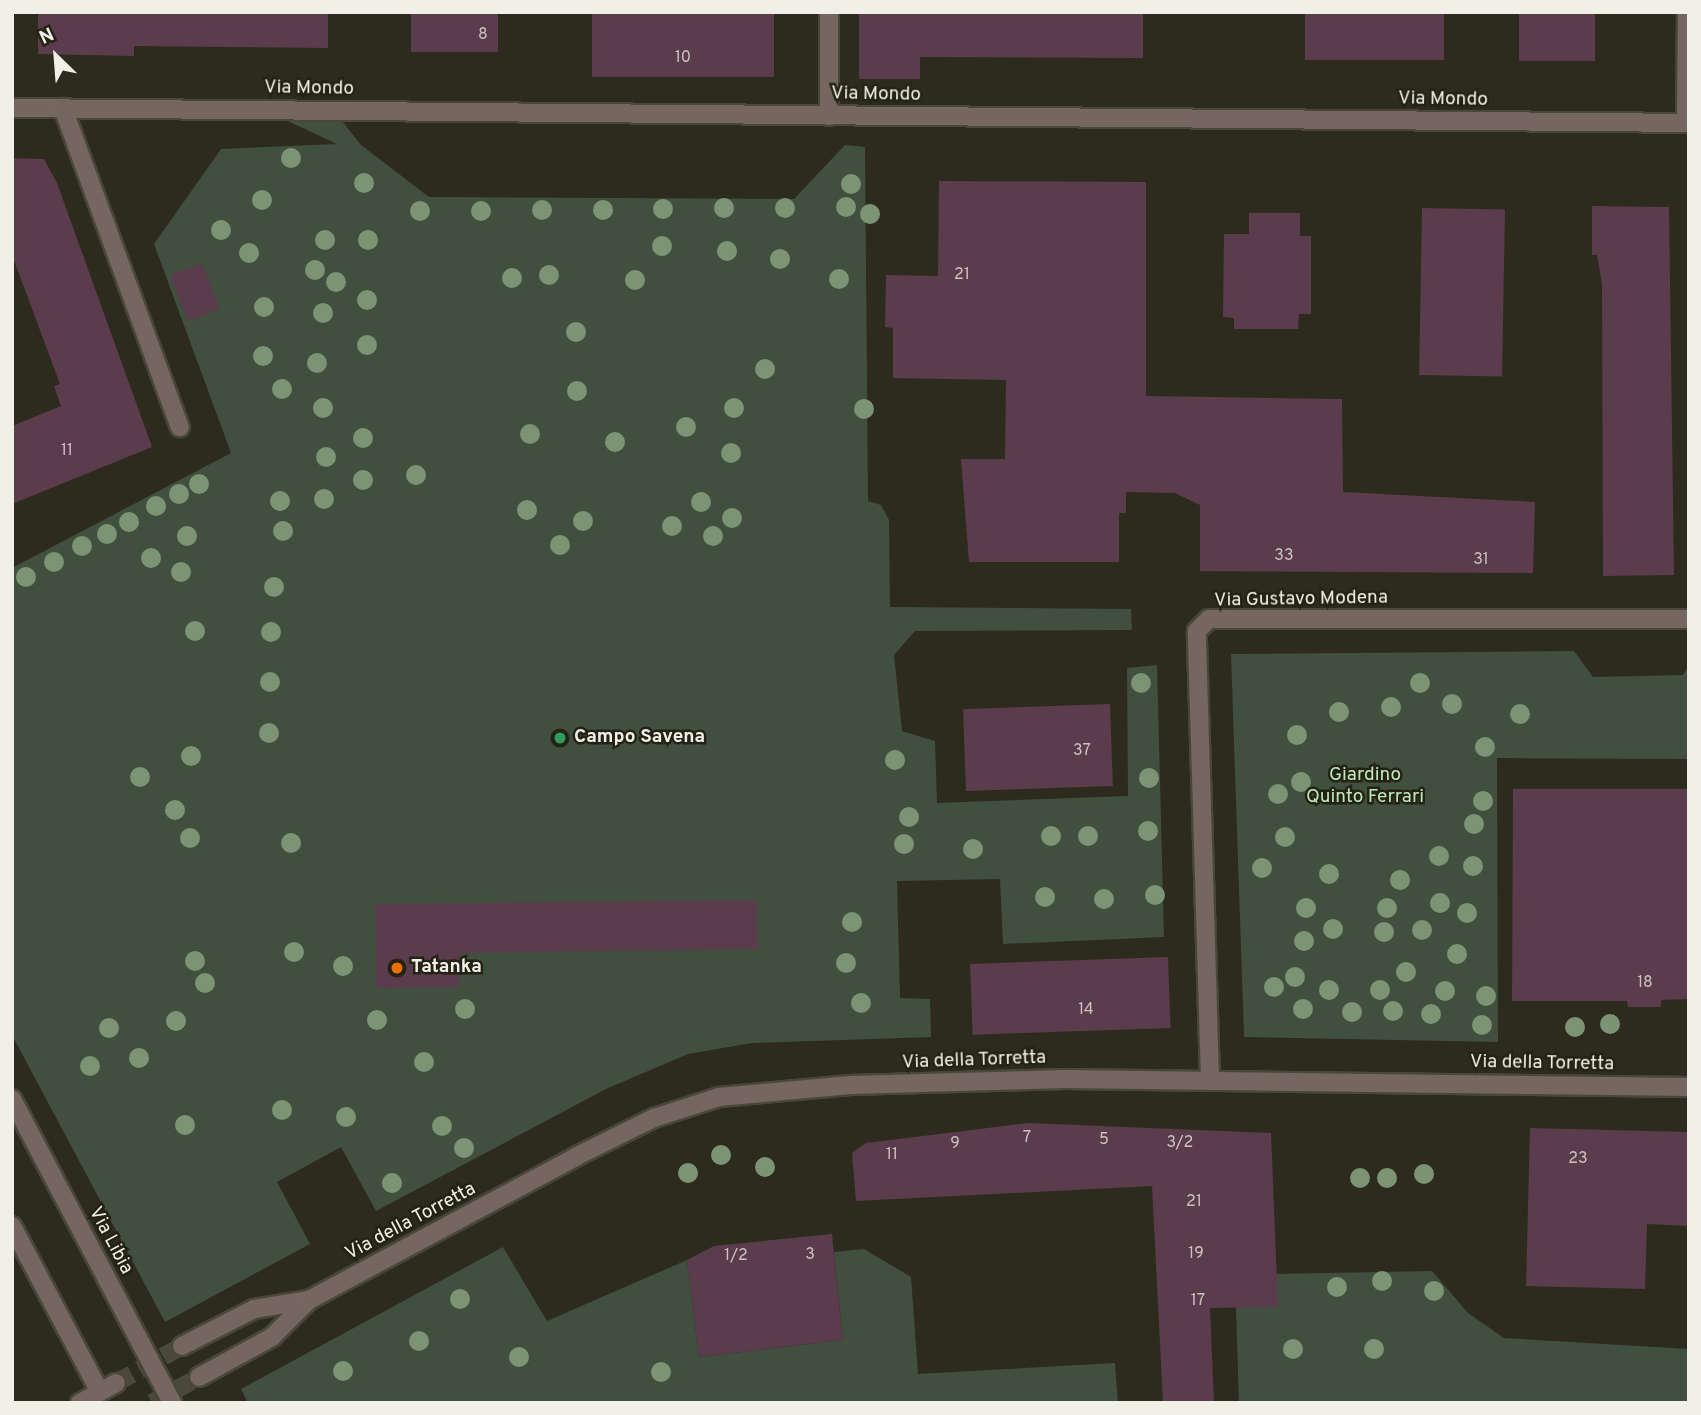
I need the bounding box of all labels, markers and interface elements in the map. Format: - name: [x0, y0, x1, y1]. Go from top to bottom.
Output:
- north arrow: [21, 21, 91, 91]
- text: N: [36, 23, 58, 51]
- house number: 8: [478, 25, 488, 45]
- house number: 10: [675, 48, 691, 68]
- street label: Via Mondo: [264, 77, 354, 101]
- street label: Via Mondo: [831, 83, 921, 107]
- street label: Via Mondo: [1398, 88, 1488, 112]
- house number: 21: [954, 265, 970, 285]
- house number: 11: [61, 441, 73, 461]
- house number: 33: [1274, 546, 1294, 566]
- house number: 31: [1473, 550, 1489, 570]
- street label: Via Gustavo Modena: [1214, 587, 1388, 613]
- place label: Campo Savena: [574, 727, 705, 749]
- marker: Campo Savena: [552, 730, 568, 746]
- house number: 37: [1073, 741, 1091, 761]
- park label: Giardino Quinto Ferrari: [1306, 765, 1424, 809]
- place label: Tatanka: [411, 957, 482, 979]
- marker: Tatanka: [389, 960, 405, 976]
- house number: 18: [1637, 973, 1653, 993]
- house number: 14: [1078, 1000, 1094, 1020]
- street label: Via della Torretta: [901, 1047, 1047, 1075]
- street label: Via della Torretta: [1469, 1051, 1615, 1077]
- house number: 7: [1023, 1128, 1031, 1148]
- house number: 5: [1099, 1130, 1109, 1150]
- house number: 3/2: [1167, 1133, 1193, 1153]
- house number: 9: [950, 1134, 960, 1154]
- house number: 11: [886, 1145, 898, 1165]
- house number: 23: [1568, 1149, 1588, 1169]
- street label: Via della Torretta: [342, 1178, 480, 1266]
- house number: 21: [1186, 1192, 1202, 1212]
- street label: Via Libia: [83, 1204, 137, 1278]
- house number: 19: [1188, 1244, 1204, 1264]
- house number: 3: [805, 1245, 815, 1265]
- house number: 1/2: [724, 1246, 748, 1266]
- house number: 17: [1191, 1291, 1205, 1311]

